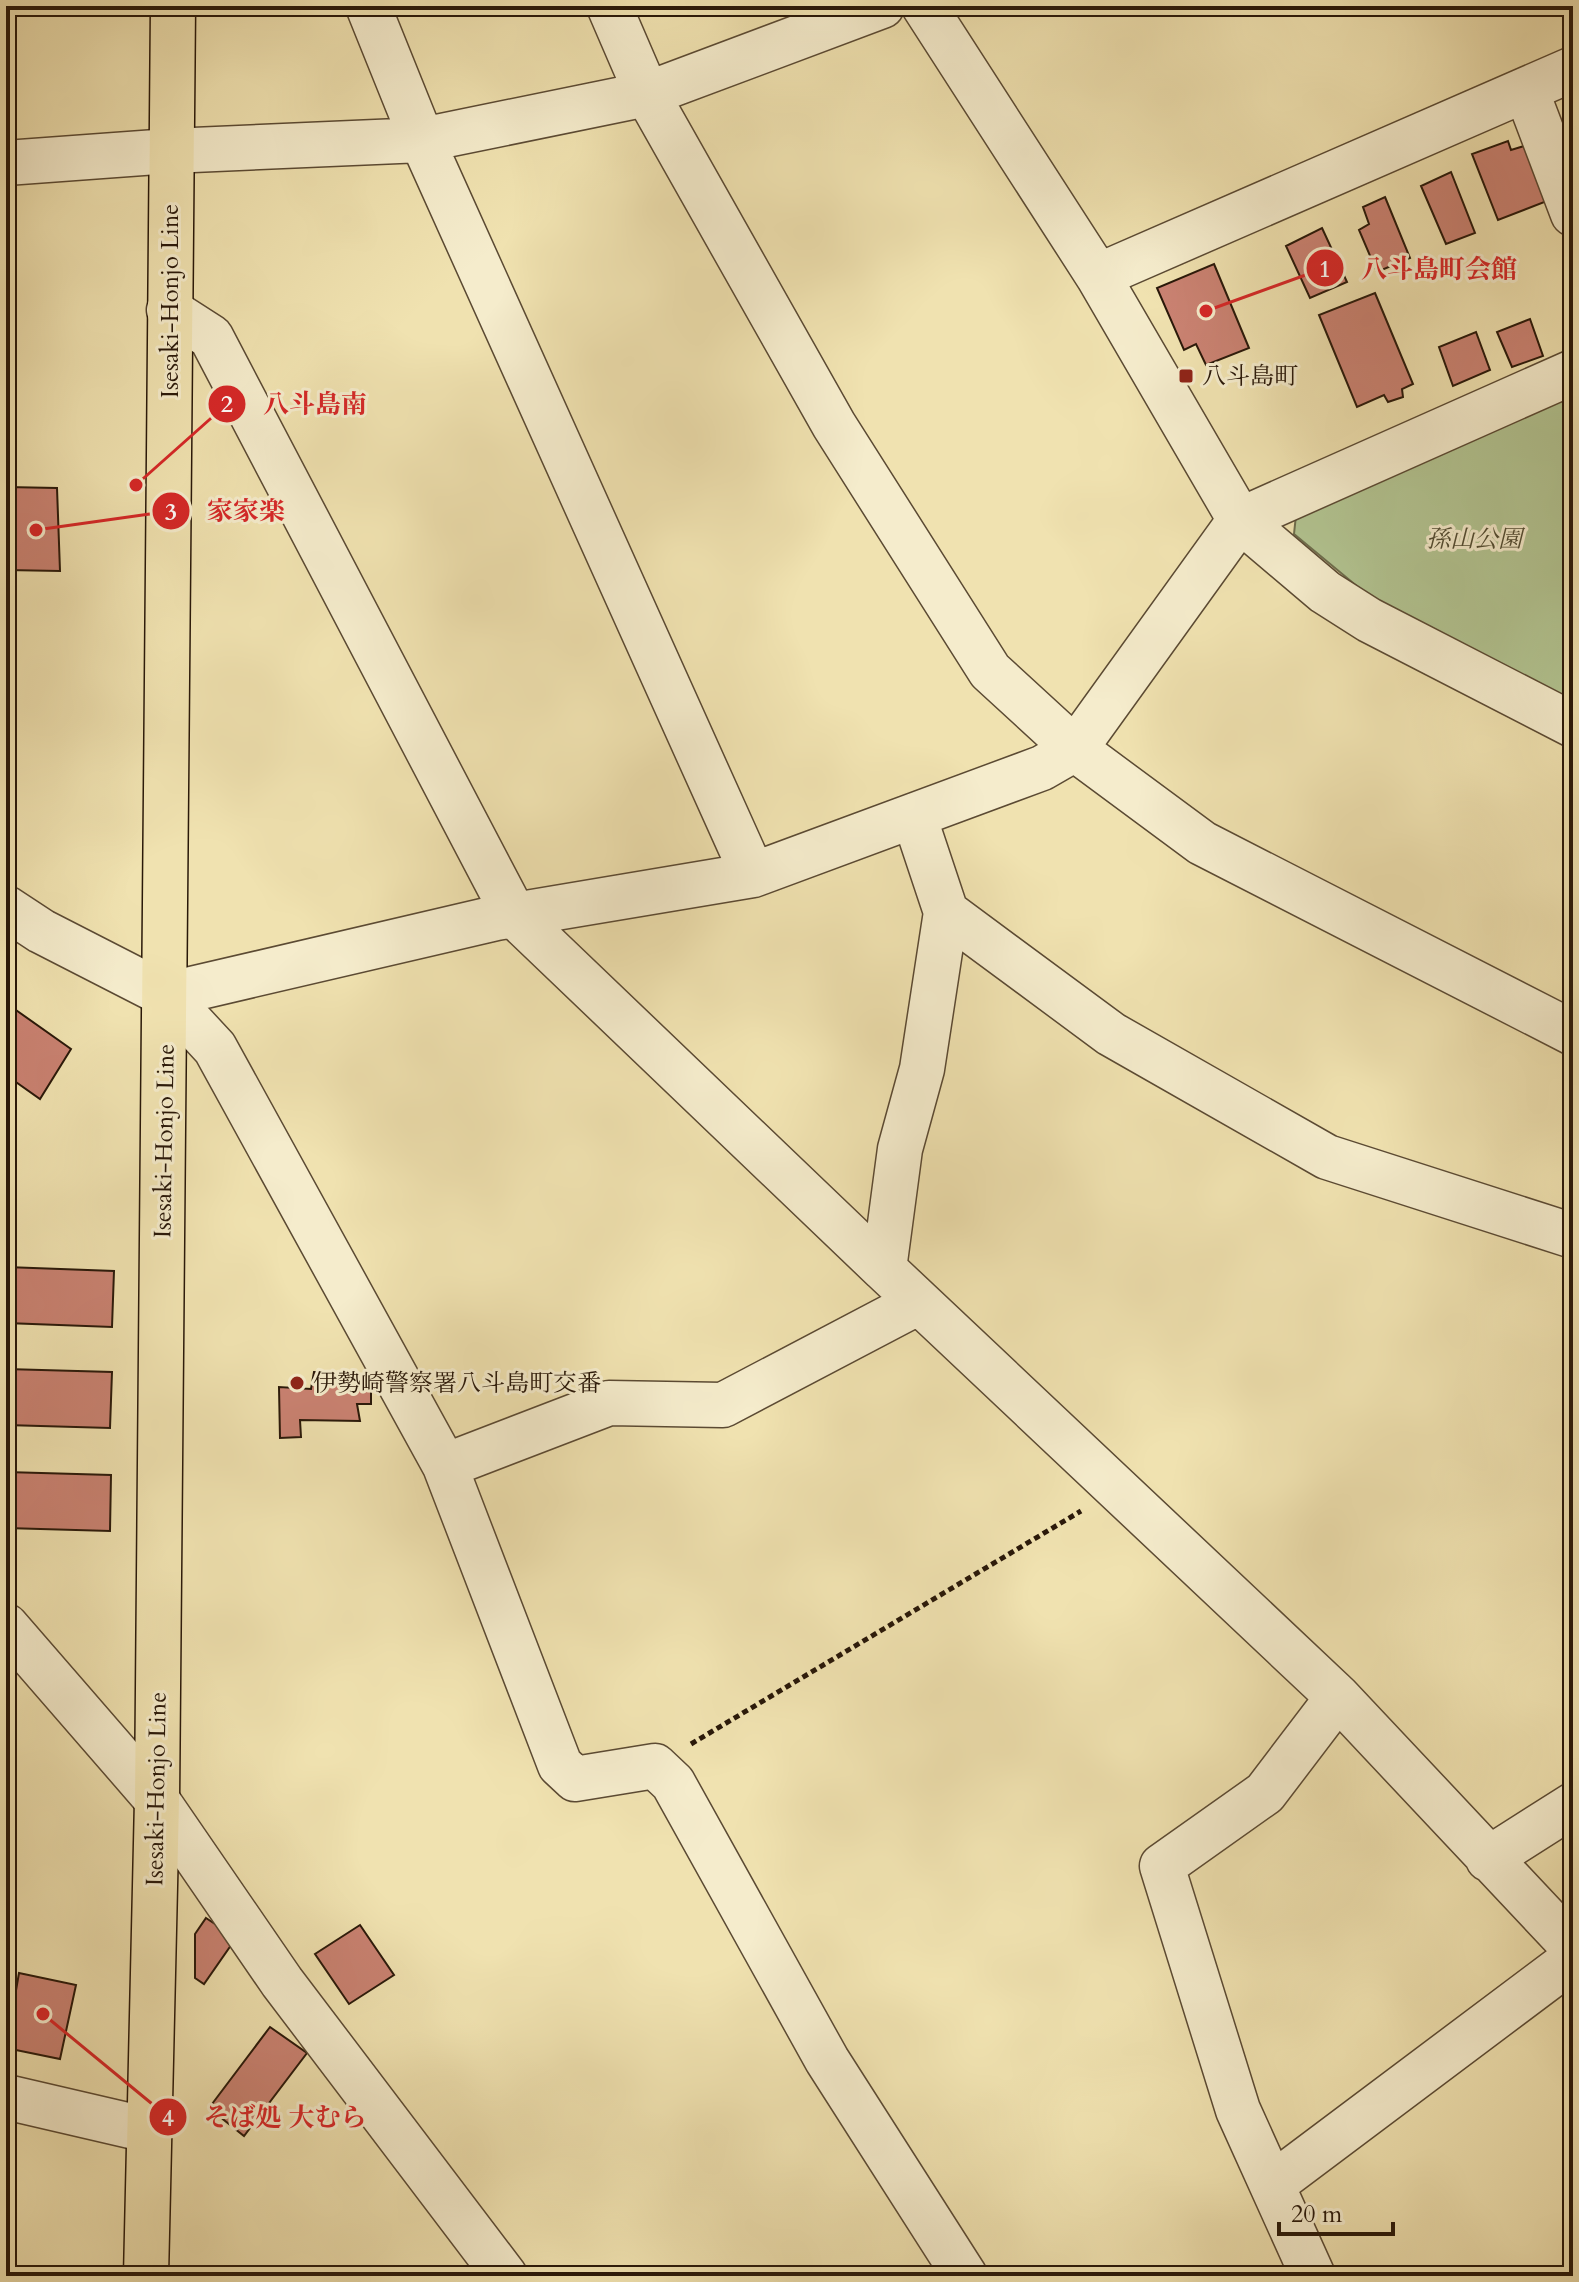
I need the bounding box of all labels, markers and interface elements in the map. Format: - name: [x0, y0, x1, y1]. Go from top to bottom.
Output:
- street label: Isesaki-Honjo Line: [154, 204, 187, 398]
- callout: 八斗島町会館: [1305, 243, 1533, 293]
- text: 八斗島町会館: [1361, 252, 1517, 287]
- text: 1: [1319, 253, 1331, 286]
- place label: 八斗島町: [1202, 360, 1298, 393]
- marker: 八斗島町: [1177, 367, 1195, 385]
- callout: 八斗島南: [207, 379, 383, 429]
- text: 八斗島南: [263, 387, 367, 422]
- text: 2: [221, 388, 233, 421]
- callout: 家家楽: [151, 486, 301, 536]
- text: 家家楽: [207, 494, 285, 529]
- text: 3: [165, 496, 177, 529]
- park label: 孫山公園: [1426, 523, 1526, 556]
- street label: Isesaki-Honjo Line: [146, 1043, 183, 1239]
- place label: 伊勢崎警察署八斗島町交番: [313, 1367, 601, 1400]
- marker: 伊勢崎警察署八斗島町交番: [288, 1374, 306, 1392]
- street label: Isesaki-Honjo Line: [138, 1691, 175, 1887]
- callout: そば処 大むら: [148, 2092, 383, 2142]
- text: そば処 大むら: [204, 2100, 366, 2135]
- text: 4: [162, 2102, 174, 2135]
- scale bar: [1279, 2186, 1393, 2236]
- text: 20 m: [1291, 2198, 1343, 2231]

